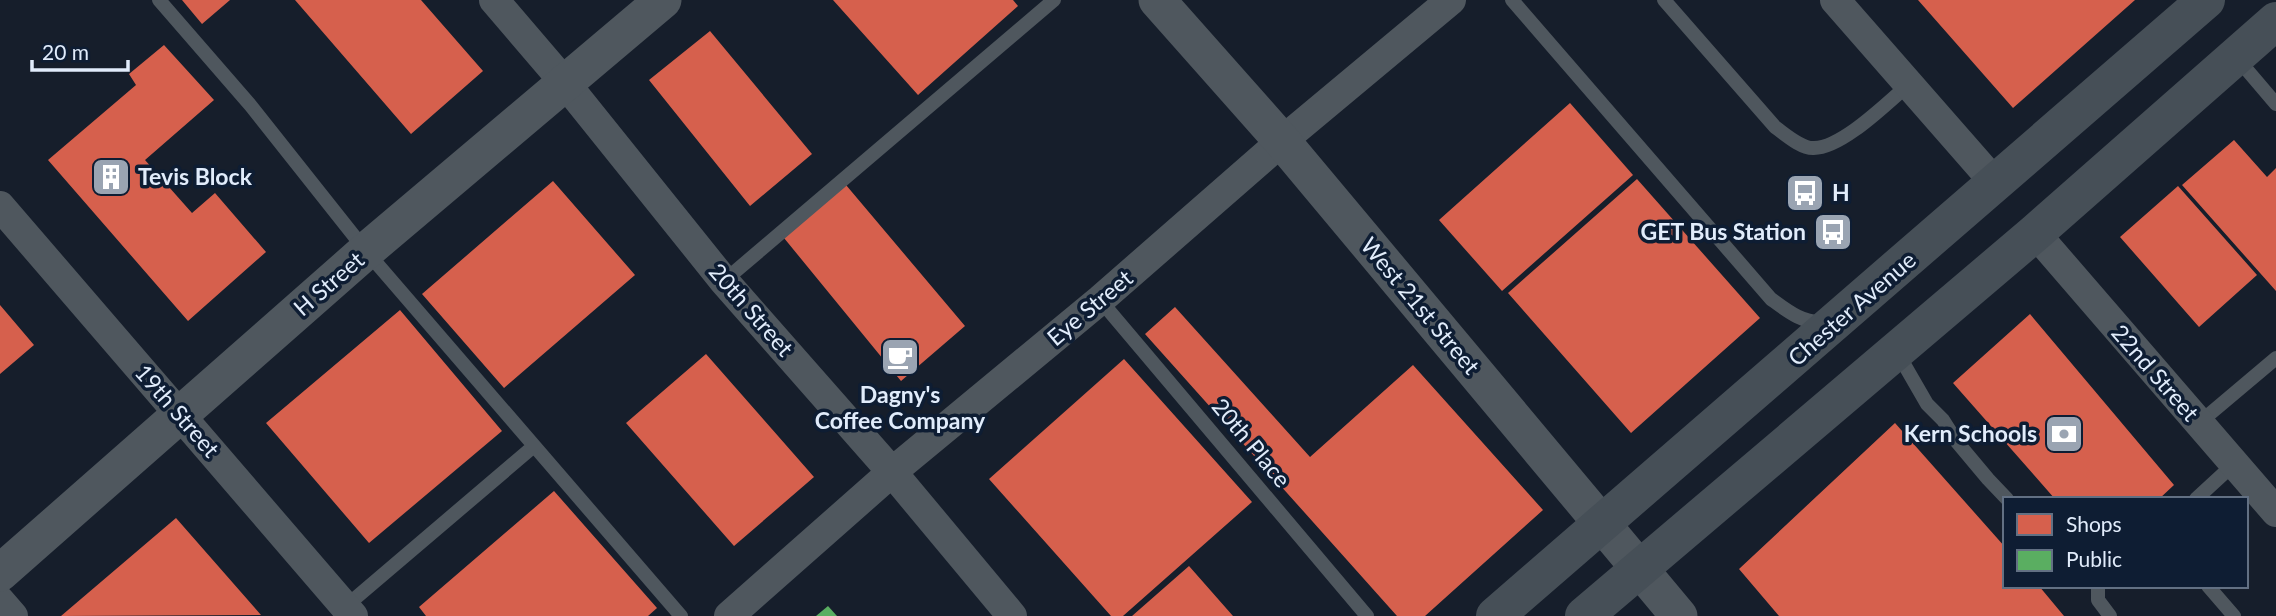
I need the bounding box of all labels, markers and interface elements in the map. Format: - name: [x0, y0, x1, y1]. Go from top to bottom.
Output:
- scale bar: [32, 28, 128, 72]
- text: 20 m: [42, 39, 89, 64]
- building icon: Tevis Block: [90, 156, 132, 198]
- place label: Tevis Block: [138, 162, 253, 190]
- bus stop icon: H: [1784, 172, 1826, 214]
- place label: H: [1832, 178, 1850, 206]
- bus stop icon: GET Bus Station: [1812, 211, 1854, 253]
- place label: GET Bus Station: [1641, 217, 1806, 245]
- street label: West 21st Street: [1355, 231, 1487, 380]
- street label: H Street: [287, 245, 370, 321]
- street label: Chester Avenue: [1782, 245, 1921, 371]
- street label: 20th Street: [704, 257, 800, 362]
- street label: Eye Street: [1041, 263, 1138, 351]
- street label: 22nd Street: [2106, 318, 2206, 427]
- cafe icon: Dagny's Coffee Company: [879, 336, 921, 378]
- street label: 19th Street: [130, 358, 226, 463]
- place label: Dagny's Coffee Company: [815, 380, 986, 434]
- street label: 20th Place: [1207, 392, 1297, 492]
- bank icon: Kern Schools: [2043, 413, 2085, 455]
- place label: Kern Schools: [1904, 419, 2037, 447]
- legend: [2003, 497, 2248, 588]
- text: Shops: [2066, 511, 2122, 536]
- text: Public: [2066, 546, 2122, 571]

